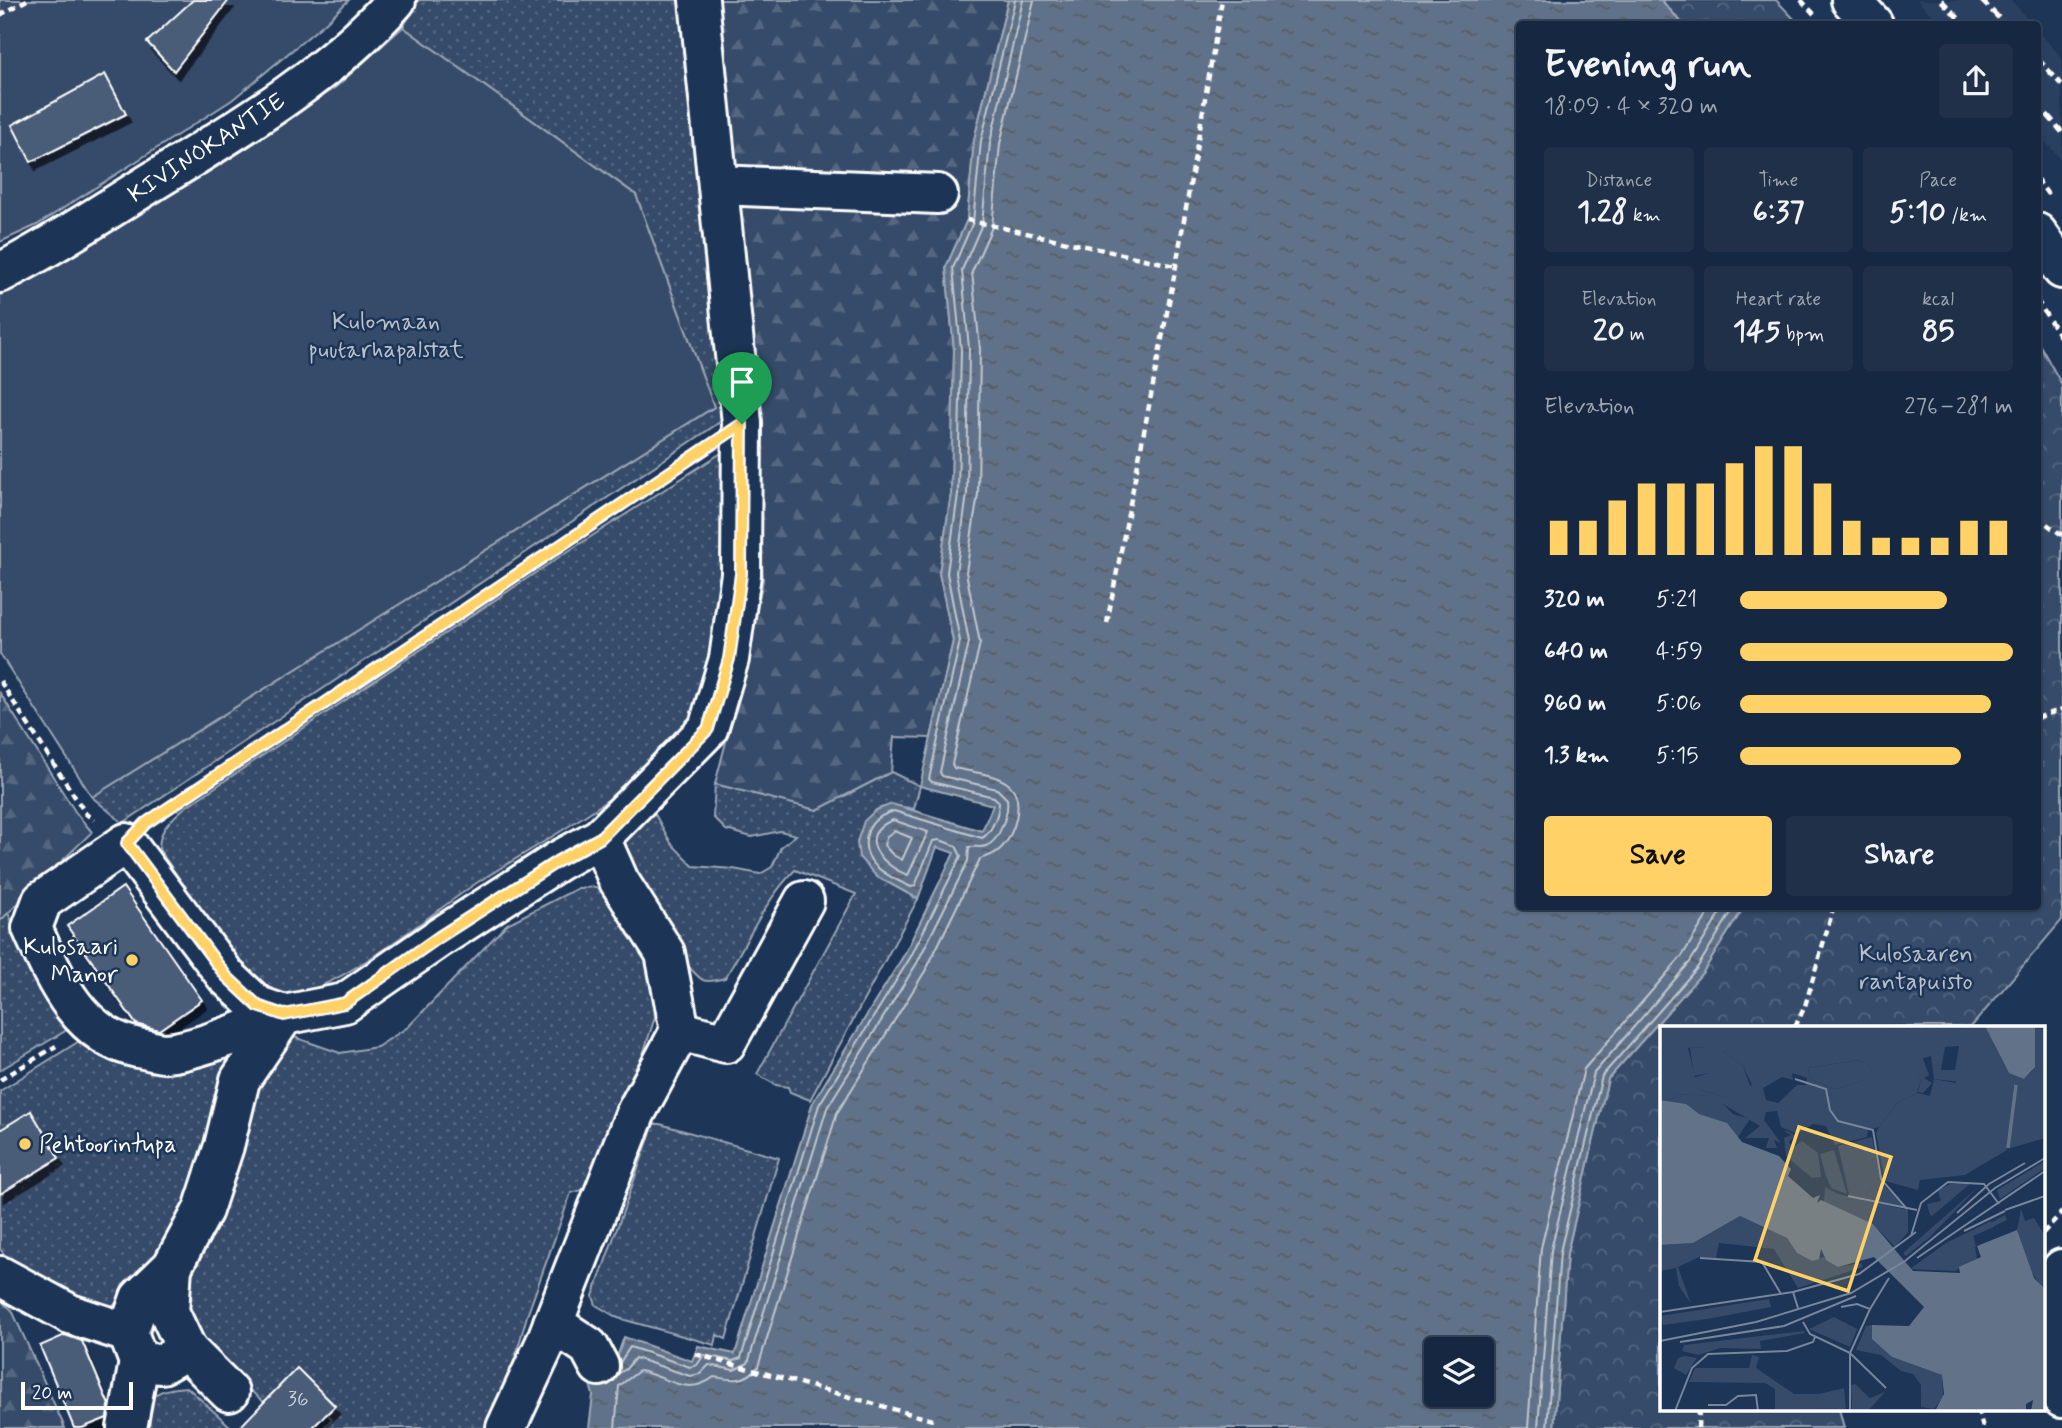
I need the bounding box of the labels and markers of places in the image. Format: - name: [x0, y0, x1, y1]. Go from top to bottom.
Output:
- pin: [712, 352, 772, 424]
- place label: Kulosaari Manor: [23, 932, 119, 991]
- marker: Kulosaari Manor: [124, 952, 140, 968]
- place label: Pehtoorintupa: [39, 1130, 177, 1161]
- marker: Pehtoorintupa: [17, 1136, 33, 1152]

